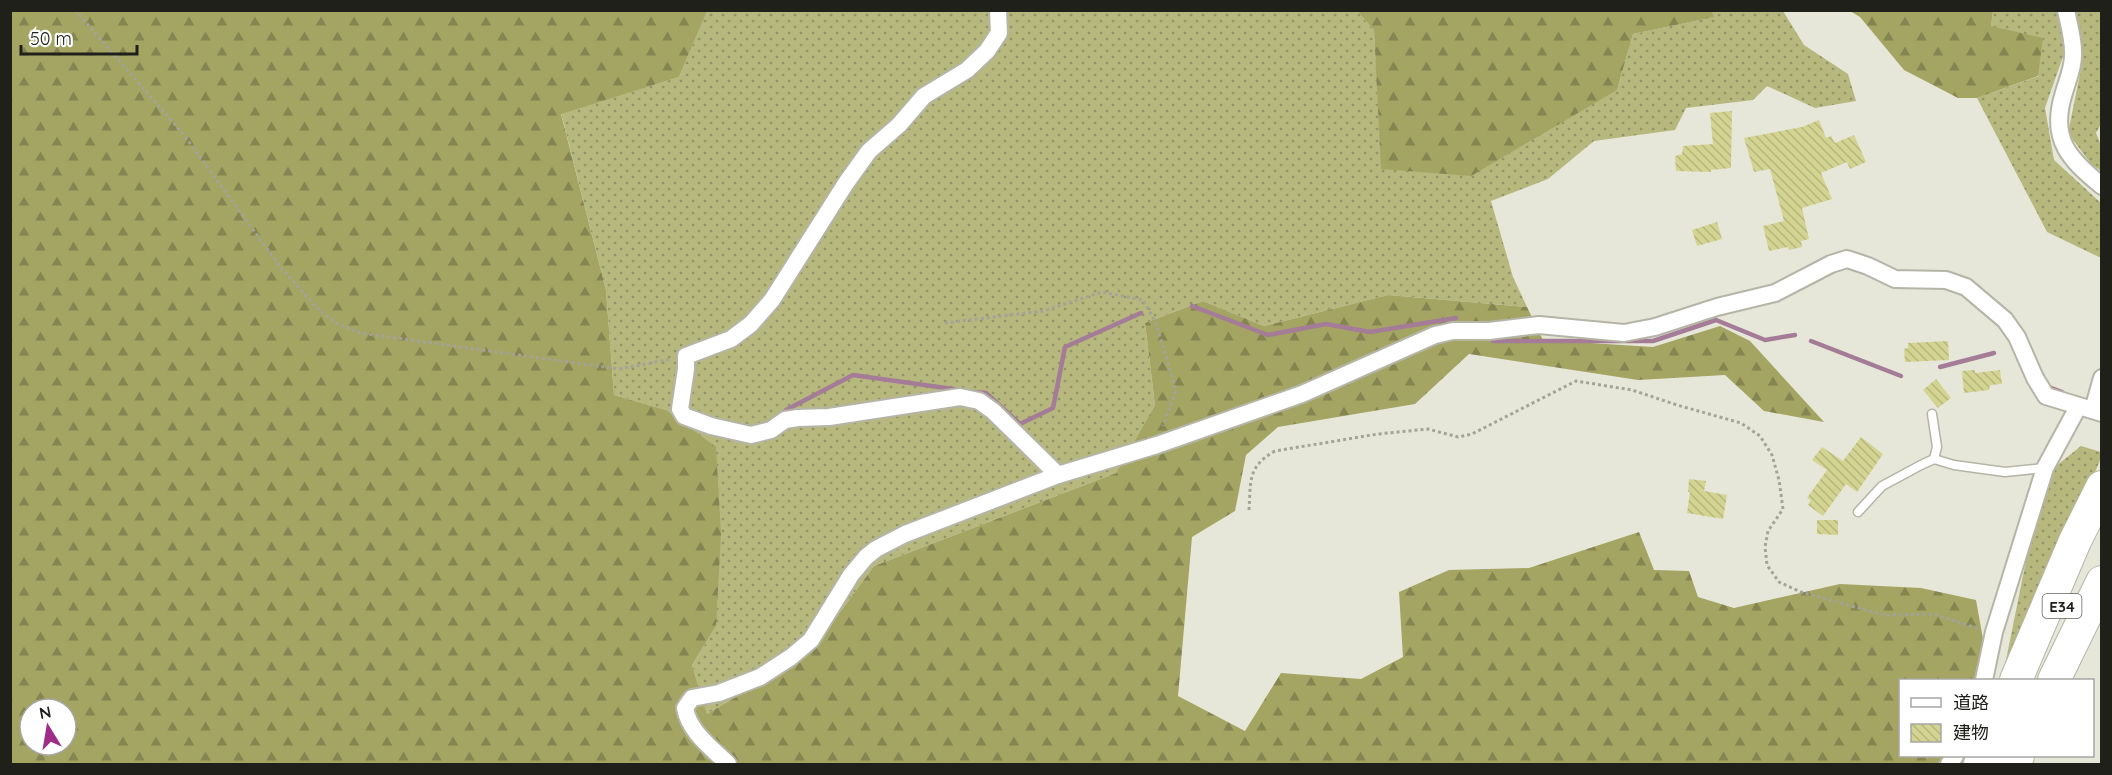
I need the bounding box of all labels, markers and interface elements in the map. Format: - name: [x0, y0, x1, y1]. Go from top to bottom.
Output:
- scale bar: [21, 18, 136, 56]
- text: 50 m: [30, 27, 72, 50]
- road number: E34: [2042, 594, 2082, 618]
- legend: [1899, 679, 2094, 757]
- text: 道路: [1953, 691, 1989, 714]
- north arrow: [18, 697, 78, 757]
- text: N: [37, 701, 53, 723]
- text: 建物: [1953, 721, 1989, 744]

